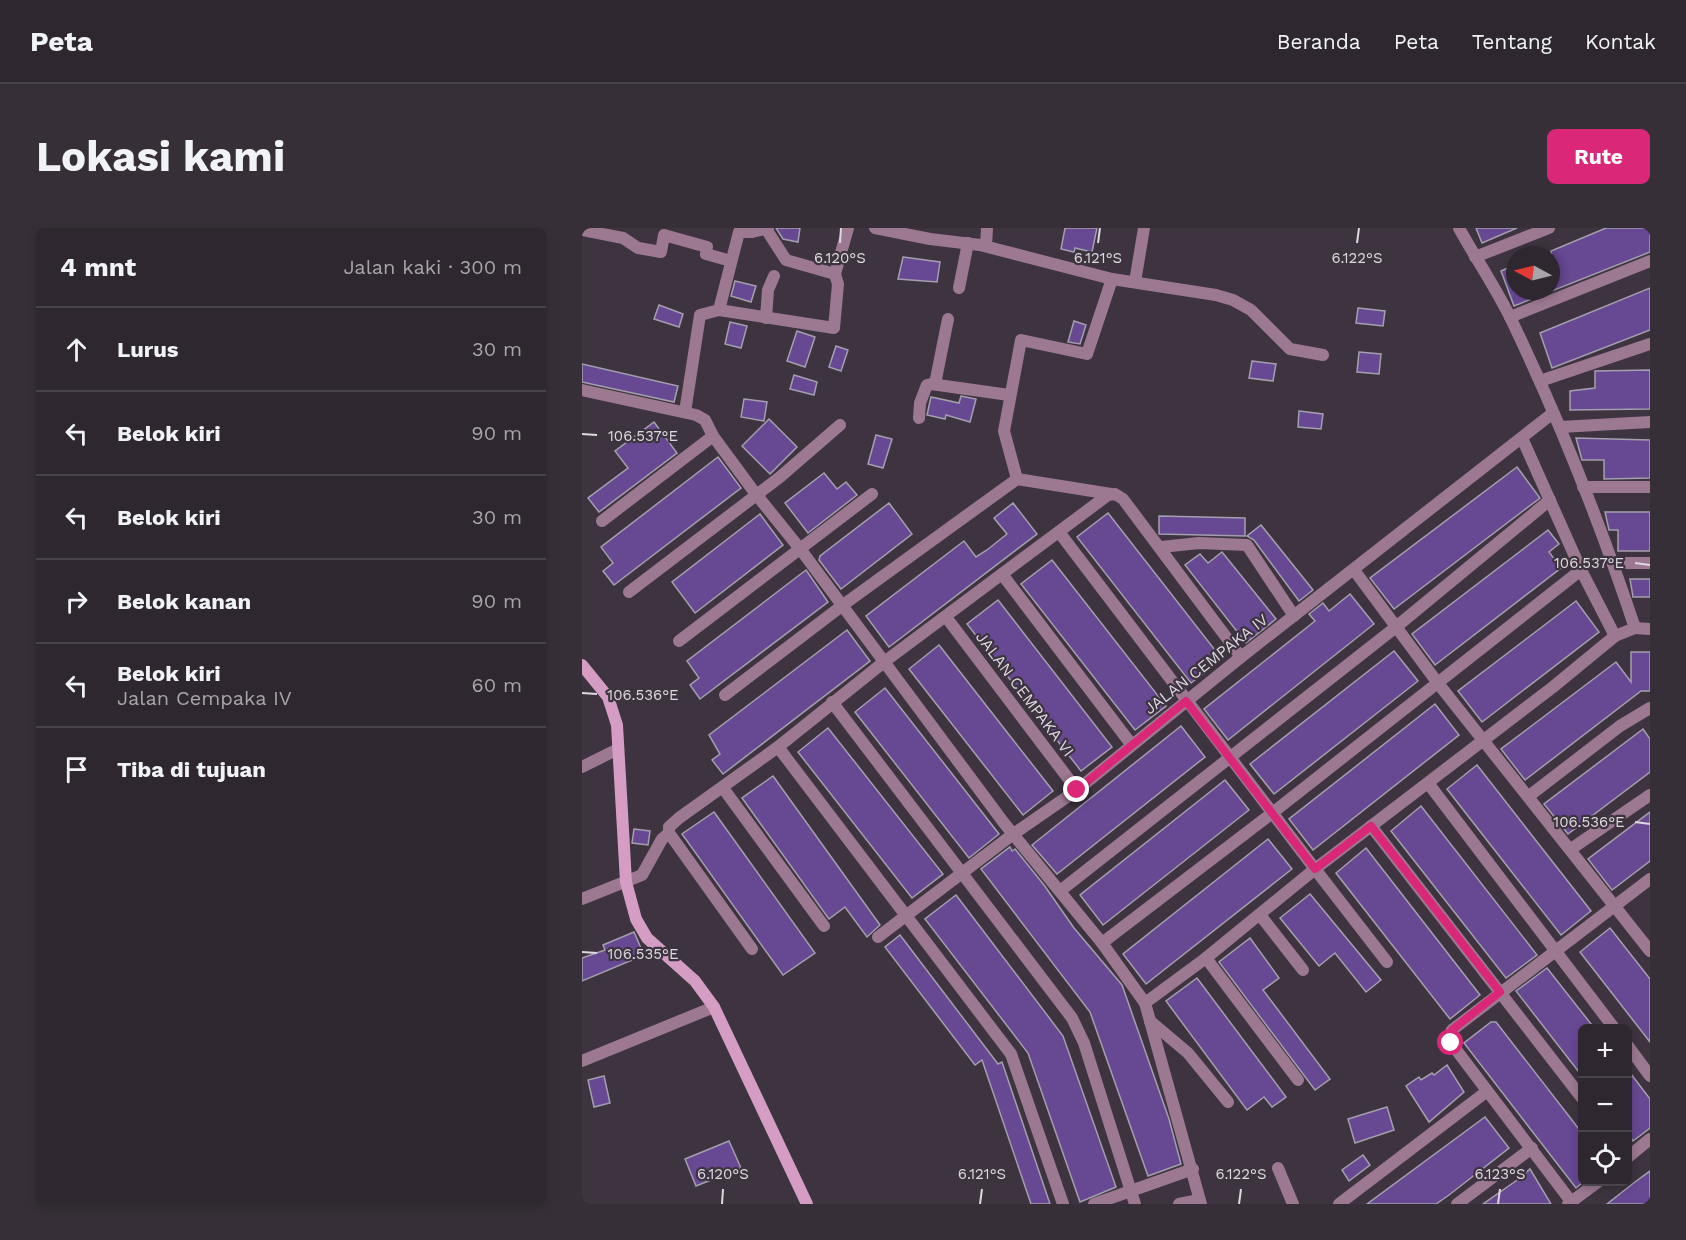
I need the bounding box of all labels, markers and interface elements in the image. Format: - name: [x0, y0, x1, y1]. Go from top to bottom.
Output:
- text: Peta: [30, 25, 93, 58]
- text: Beranda: [1277, 29, 1361, 54]
- text: Peta: [1394, 29, 1439, 54]
- text: Tentang: [1472, 29, 1552, 54]
- text: Kontak: [1585, 29, 1656, 54]
- button: Rute: [1547, 129, 1650, 184]
- text: Lokasi kami: [36, 132, 285, 181]
- north arrow: [1506, 246, 1560, 300]
- text: 6.120°S: [814, 249, 866, 267]
- text: 6.121°S: [1074, 249, 1122, 267]
- text: 6.122°S: [1331, 249, 1383, 267]
- text: 4 mnt: [60, 252, 136, 282]
- text: Jalan kaki · 300 m: [343, 255, 522, 279]
- icon: ahead: [60, 333, 93, 366]
- text: Lurus: [117, 337, 179, 362]
- text: 30 m: [472, 337, 522, 361]
- icon: left: [60, 417, 93, 450]
- text: Belok kiri: [117, 421, 221, 446]
- text: 90 m: [471, 421, 522, 445]
- text: 106.537°E: [608, 427, 678, 445]
- icon: left: [60, 501, 93, 534]
- text: Belok kiri: [117, 505, 221, 530]
- text: 30 m: [472, 505, 522, 529]
- text: 106.537°E: [1554, 554, 1624, 572]
- icon: right: [60, 585, 93, 618]
- text: Belok kanan: [117, 589, 251, 614]
- text: 90 m: [471, 589, 522, 613]
- street label: JALAN CEMPAKA IV: [1140, 610, 1272, 718]
- street label: JALAN CEMPAKA VI: [972, 628, 1078, 760]
- text: Belok kiri: [117, 661, 221, 686]
- icon: left: [60, 669, 93, 702]
- text: 60 m: [472, 673, 522, 697]
- text: Jalan Cempaka IV: [117, 686, 292, 710]
- text: 106.536°E: [607, 686, 679, 704]
- icon: arrive: [60, 753, 93, 786]
- text: Tiba di tujuan: [117, 757, 266, 782]
- route end: [1063, 776, 1089, 802]
- text: 106.536°E: [1553, 813, 1625, 831]
- text: 106.535°E: [608, 945, 678, 963]
- map controls: [1578, 1024, 1632, 1186]
- button: +: [1578, 1024, 1632, 1078]
- route start: [1437, 1029, 1463, 1055]
- button: −: [1578, 1078, 1632, 1132]
- button: locate: [1578, 1132, 1632, 1186]
- text: 6.120°S: [697, 1165, 749, 1183]
- text: 6.121°S: [958, 1165, 1006, 1183]
- text: 6.122°S: [1215, 1165, 1267, 1183]
- text: 6.123°S: [1474, 1165, 1526, 1183]

